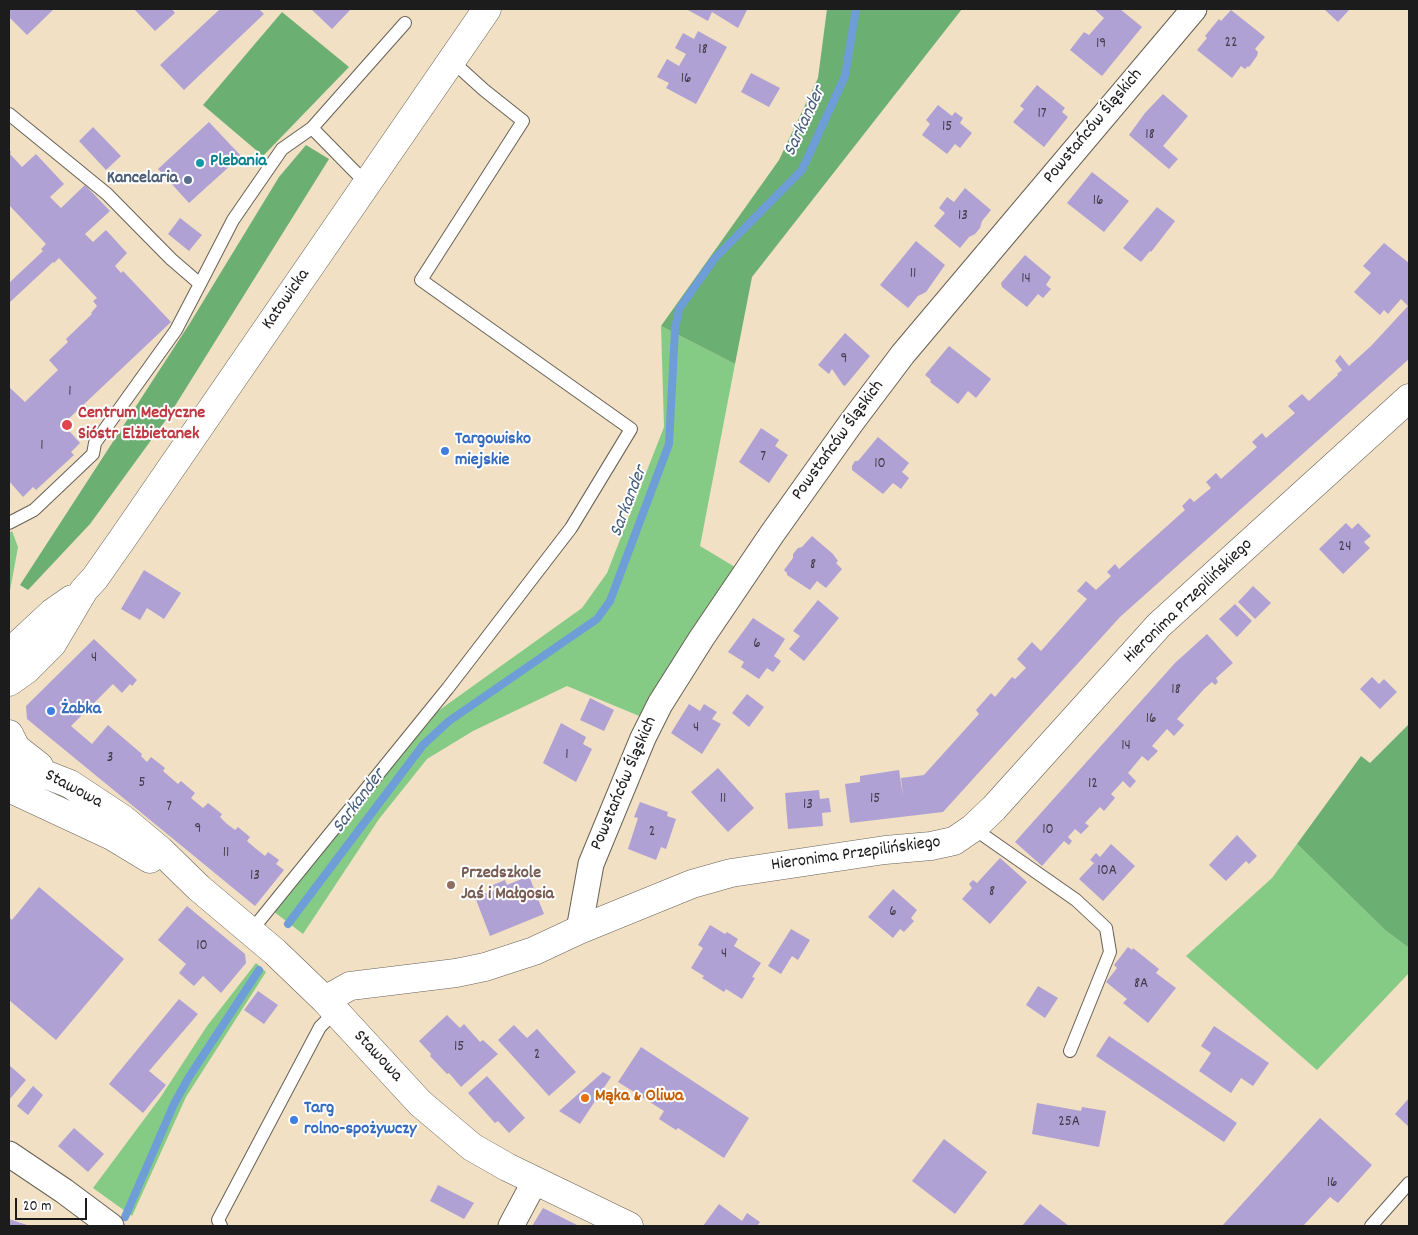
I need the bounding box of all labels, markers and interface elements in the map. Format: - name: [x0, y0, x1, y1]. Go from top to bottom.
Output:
- house number: 22: [1224, 35, 1238, 53]
- house number: 19: [1096, 36, 1106, 54]
- house number: 18: [698, 42, 708, 60]
- street label: Powstańców Śląskich: [1040, 65, 1148, 189]
- house number: 16: [681, 71, 691, 89]
- water label: Sarkander: [780, 84, 832, 160]
- house number: 17: [1037, 106, 1047, 124]
- house number: 15: [942, 119, 952, 137]
- house number: 18: [1145, 127, 1155, 145]
- place label: Plebania: [210, 152, 267, 174]
- marker: Plebania: [194, 157, 206, 169]
- place label: Kancelaria: [107, 169, 178, 191]
- marker: Kancelaria: [182, 174, 194, 186]
- house number: 16: [1093, 193, 1103, 211]
- house number: 13: [958, 208, 968, 226]
- street label: Katowicka: [258, 265, 316, 335]
- house number: 11: [910, 266, 916, 284]
- house number: 14: [1021, 271, 1031, 289]
- house number: 9: [841, 351, 847, 369]
- street label: Powstańców Śląskich: [788, 377, 890, 505]
- house number: 1: [68, 384, 72, 402]
- place label: Centrum Medyczne Sióstr Elżbietanek: [78, 404, 205, 446]
- marker: Centrum Medyczne Sióstr Elżbietanek: [60, 418, 74, 432]
- place label: Targowisko miejskie: [455, 430, 531, 472]
- house number: 1: [40, 438, 44, 456]
- marker: Targowisko miejskie: [439, 445, 451, 457]
- house number: 7: [760, 449, 766, 467]
- house number: 10: [874, 456, 886, 474]
- water label: Sarkander: [606, 463, 654, 541]
- street label: Hieronima Przepilińskiego: [1120, 535, 1258, 669]
- house number: 24: [1339, 539, 1351, 557]
- house number: 8: [810, 557, 816, 575]
- house number: 6: [753, 636, 761, 654]
- house number: 4: [91, 650, 97, 668]
- house number: 18: [1171, 682, 1181, 700]
- place label: Żabka: [61, 700, 101, 722]
- marker: Żabka: [45, 705, 57, 717]
- house number: 16: [1146, 711, 1156, 729]
- street label: Powstańców Śląskich: [587, 714, 663, 854]
- house number: 4: [693, 720, 699, 738]
- house number: 14: [1121, 738, 1131, 756]
- house number: 1: [565, 747, 569, 765]
- house number: 3: [107, 750, 113, 768]
- street label: Stawowa: [40, 766, 106, 814]
- water label: Sarkander: [329, 766, 391, 838]
- house number: 5: [139, 775, 145, 793]
- house number: 12: [1088, 776, 1098, 794]
- house number: 11: [720, 791, 726, 809]
- house number: 15: [870, 791, 880, 809]
- house number: 13: [803, 797, 813, 815]
- house number: 7: [166, 799, 172, 817]
- house number: 9: [195, 821, 201, 839]
- house number: 10: [1042, 822, 1054, 840]
- house number: 2: [649, 824, 655, 842]
- street label: Hieronima Przepilińskiego: [770, 832, 942, 878]
- house number: 11: [223, 845, 229, 863]
- house number: 10A: [1097, 863, 1117, 881]
- place label: Przedszkole Jaś i Małgosia: [461, 864, 554, 906]
- house number: 13: [250, 868, 260, 886]
- marker: Przedszkole Jaś i Małgosia: [445, 879, 457, 891]
- house number: 8: [989, 884, 995, 902]
- house number: 6: [889, 904, 897, 922]
- house number: 10: [196, 938, 208, 956]
- house number: 4: [721, 946, 727, 964]
- house number: 8A: [1134, 976, 1148, 994]
- street label: Stawowa: [348, 1027, 406, 1087]
- house number: 15: [454, 1039, 464, 1057]
- house number: 2: [534, 1047, 540, 1065]
- place label: Mąka & Oliwa: [595, 1087, 683, 1109]
- marker: Mąka & Oliwa: [579, 1092, 591, 1104]
- place label: Targ rolno-spożywczy: [304, 1099, 416, 1142]
- marker: Targ rolno-spożywczy: [288, 1114, 300, 1126]
- house number: 25A: [1058, 1114, 1080, 1132]
- house number: 16: [1327, 1175, 1337, 1193]
- scale bar: [18, 1188, 90, 1220]
- text: 20 m: [23, 1196, 51, 1218]

